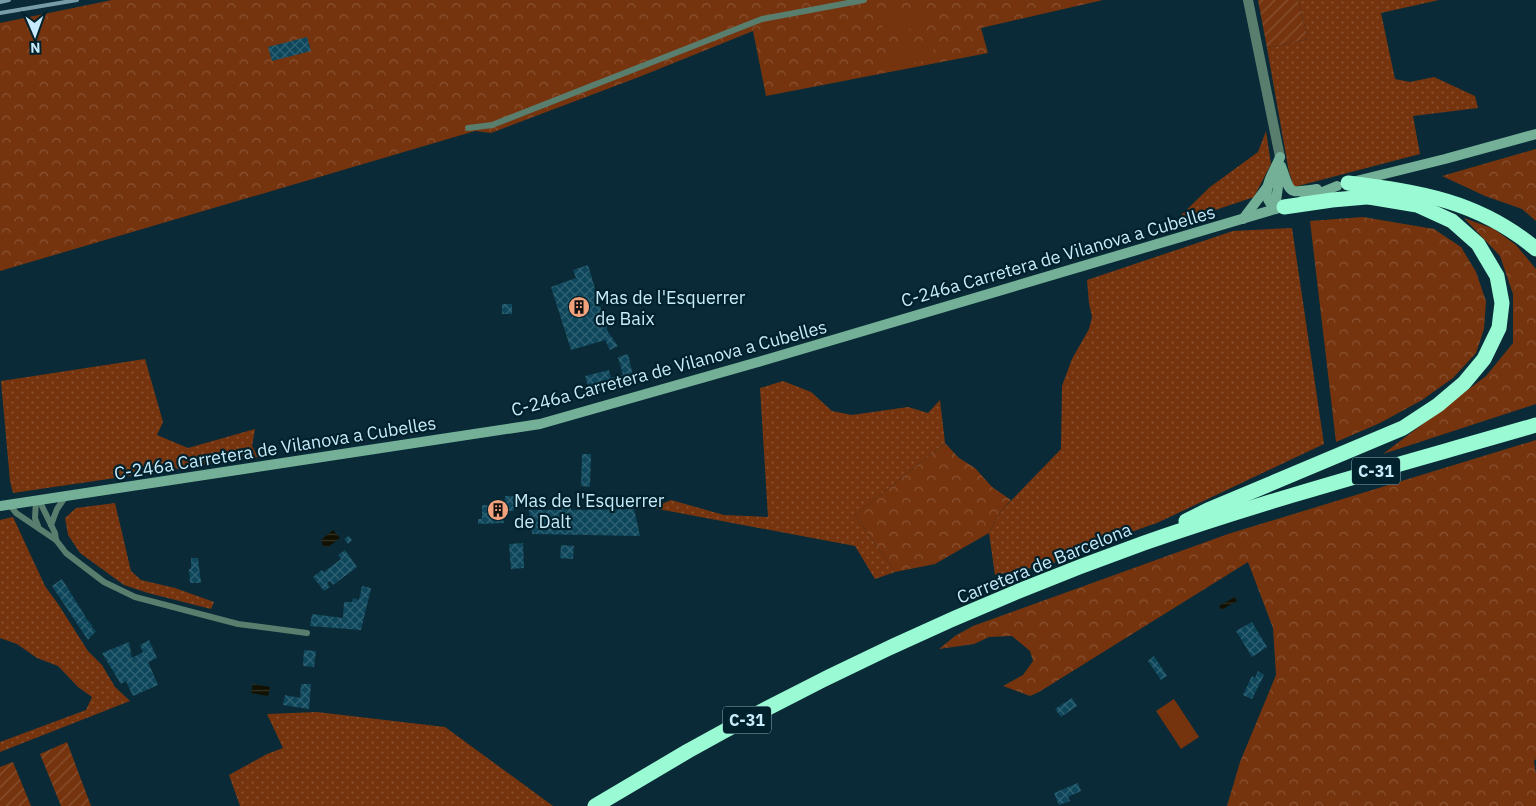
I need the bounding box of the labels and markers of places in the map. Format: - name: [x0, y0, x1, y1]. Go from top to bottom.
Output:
- place label: Mas de l'Esquerrer de Baix: [595, 286, 746, 330]
- building icon: Mas de l'Esquerrer de Baix: [567, 295, 591, 319]
- place label: Mas de l'Esquerrer de Dalt: [514, 489, 665, 533]
- building icon: Mas de l'Esquerrer de Dalt: [486, 498, 510, 522]

